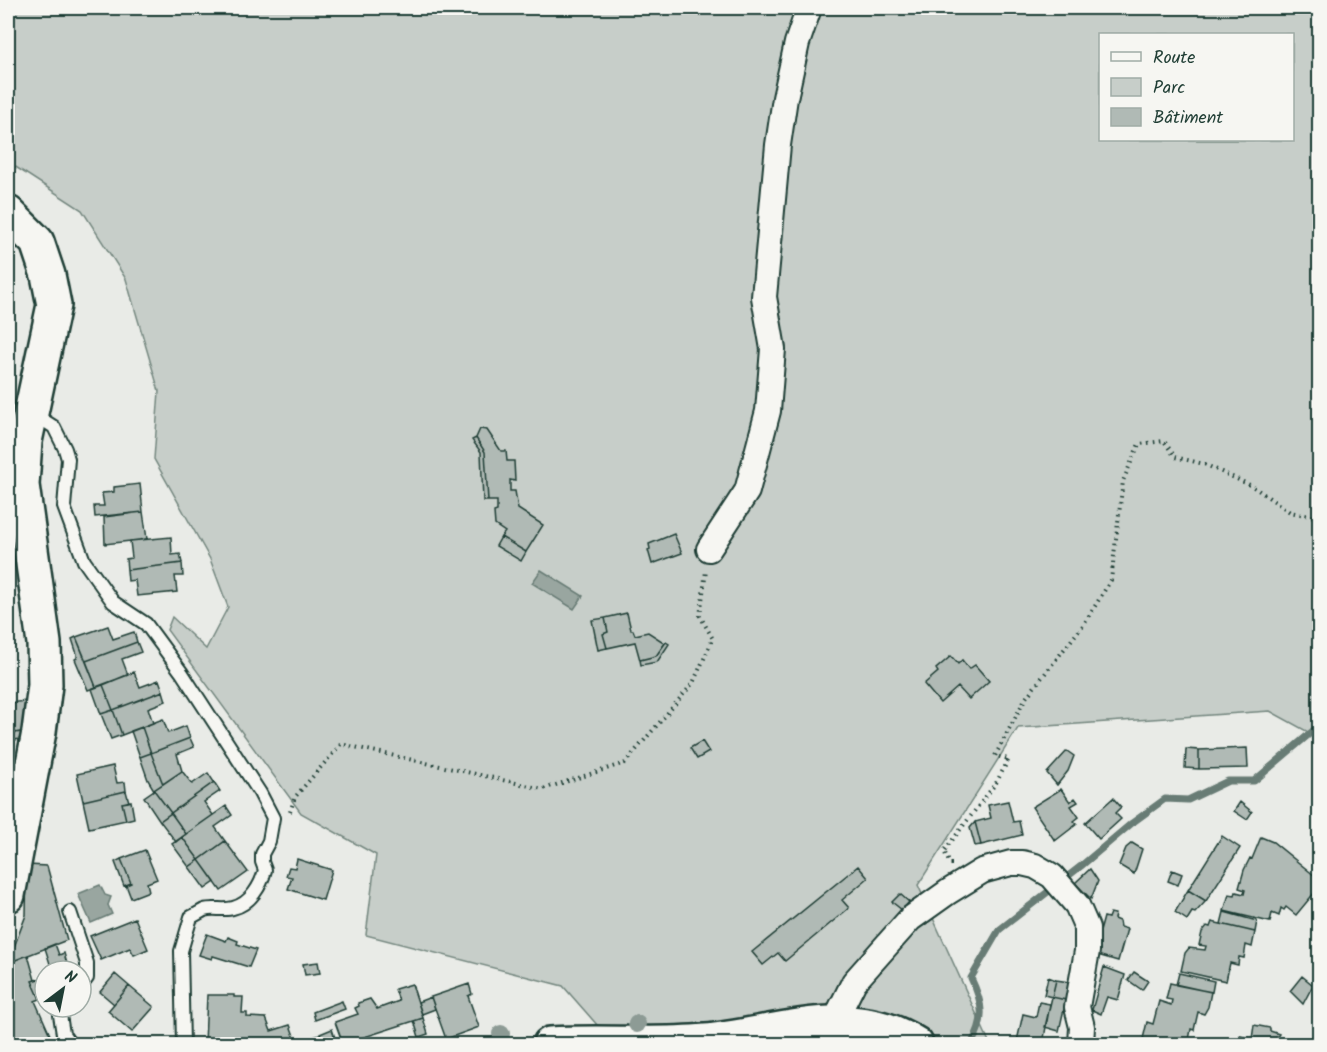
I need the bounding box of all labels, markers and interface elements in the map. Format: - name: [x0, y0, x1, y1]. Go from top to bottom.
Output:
- legend: [1099, 33, 1294, 141]
- text: Route: [1153, 44, 1195, 73]
- text: Parc: [1153, 74, 1185, 103]
- text: Bâtiment: [1153, 104, 1224, 133]
- north arrow: [33, 959, 93, 1019]
- text: N: [59, 964, 81, 991]

